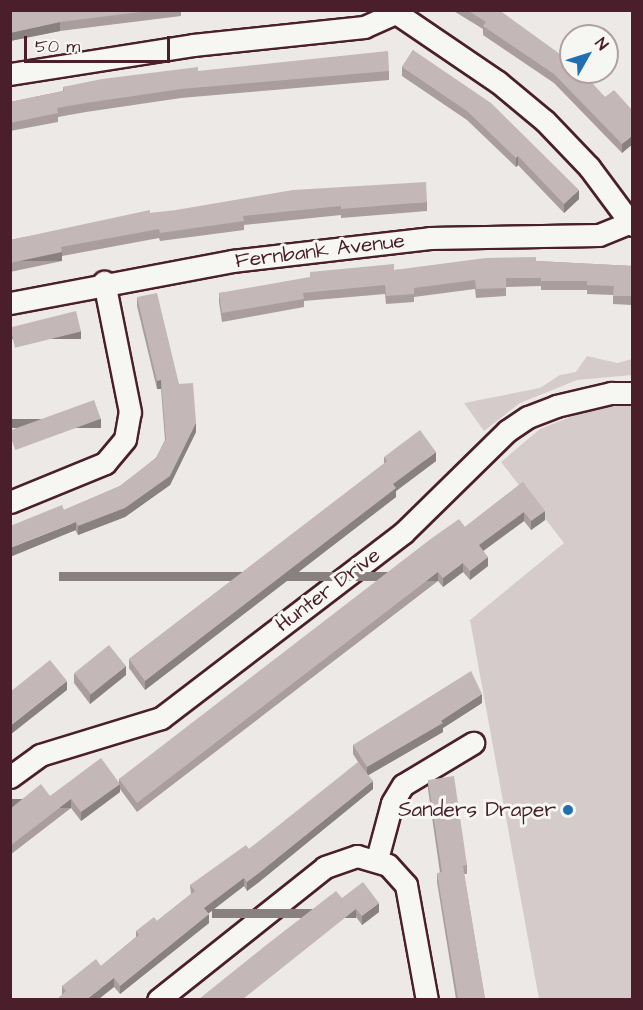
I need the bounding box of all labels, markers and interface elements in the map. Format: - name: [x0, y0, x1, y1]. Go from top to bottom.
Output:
- scale bar: [27, 24, 172, 62]
- north arrow: [559, 24, 619, 84]
- text: N: [590, 33, 613, 55]
- text: 50 m: [35, 34, 80, 59]
- street label: Fernbank Avenue: [234, 228, 406, 274]
- street label: Hunter Drive: [271, 543, 385, 637]
- place label: Sanders Draper: [398, 797, 556, 823]
- marker: Sanders Draper: [561, 803, 575, 817]

